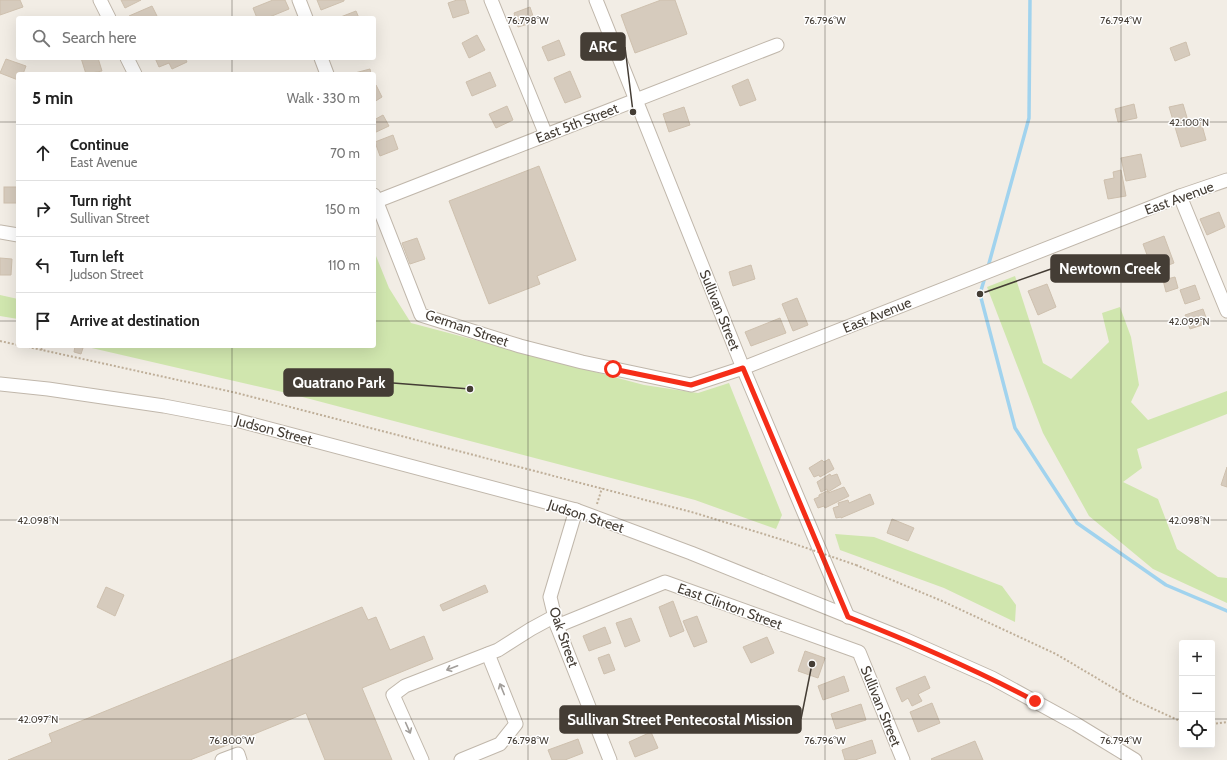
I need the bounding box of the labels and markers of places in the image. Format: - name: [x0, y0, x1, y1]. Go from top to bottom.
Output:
- callout: ARC: [581, 33, 625, 60]
- callout: Newtown Creek: [1051, 255, 1169, 282]
- callout: Quatrano Park: [284, 369, 393, 396]
- callout: Sullivan Street Pentecostal Mission: [560, 706, 801, 733]

